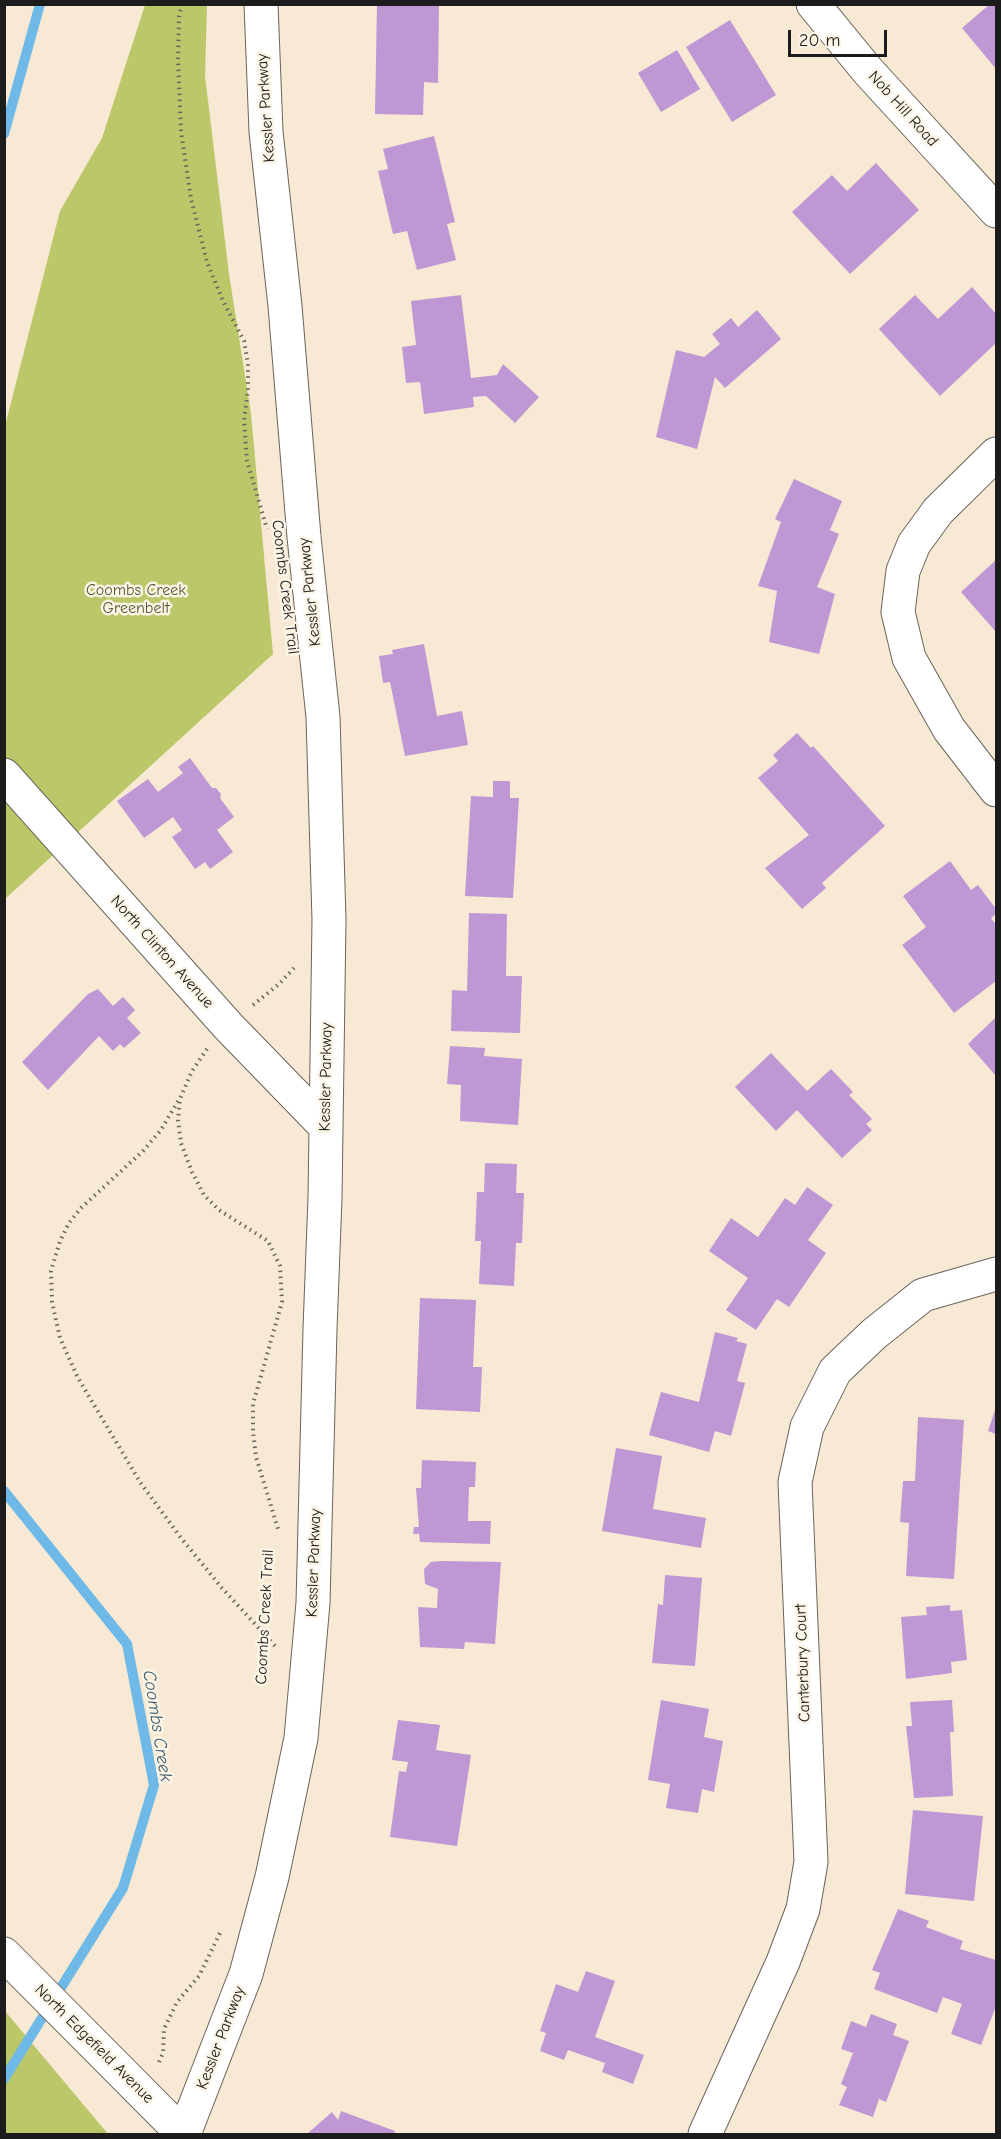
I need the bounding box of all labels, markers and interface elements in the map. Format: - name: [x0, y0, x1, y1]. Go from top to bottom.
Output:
- scale bar: [791, 18, 890, 56]
- text: 20 m: [799, 30, 840, 51]
- street label: Kessler Parkway: [253, 53, 279, 163]
- street label: Nob Hill Road: [864, 67, 942, 151]
- street label: Coombs Creek Trail: [267, 519, 303, 655]
- street label: Kessler Parkway: [295, 537, 325, 647]
- park label: Coombs Creek Greenbelt: [86, 580, 186, 618]
- street label: North Clinton Avenue: [106, 892, 218, 1012]
- street label: Kessler Parkway: [315, 1022, 337, 1132]
- street label: Kessler Parkway: [303, 1508, 325, 1618]
- street label: Coombs Creek Trail: [252, 1549, 278, 1685]
- street label: Canterbury Court: [791, 1604, 815, 1722]
- water label: Coombs Creek: [138, 1669, 176, 1783]
- street label: North Edgefield Avenue: [30, 1980, 158, 2108]
- street label: Kessler Parkway: [193, 1984, 249, 2092]

